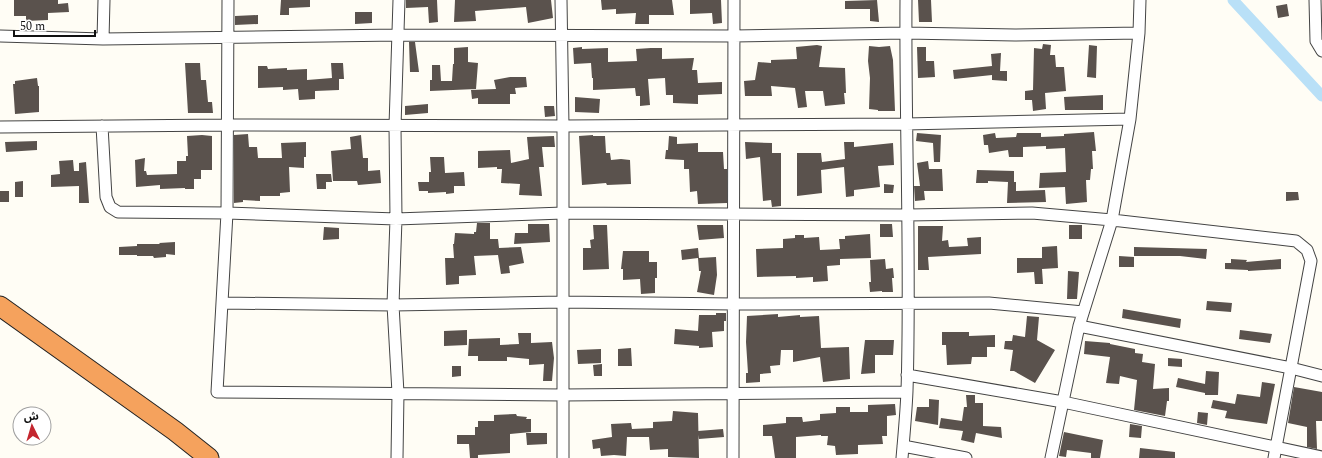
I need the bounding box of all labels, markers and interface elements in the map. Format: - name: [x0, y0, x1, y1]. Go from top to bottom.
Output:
- scale bar: [14, 12, 95, 38]
- text: 50 m: [20, 17, 45, 36]
- north arrow: [12, 406, 52, 446]
- text: ش: [23, 407, 39, 426]

